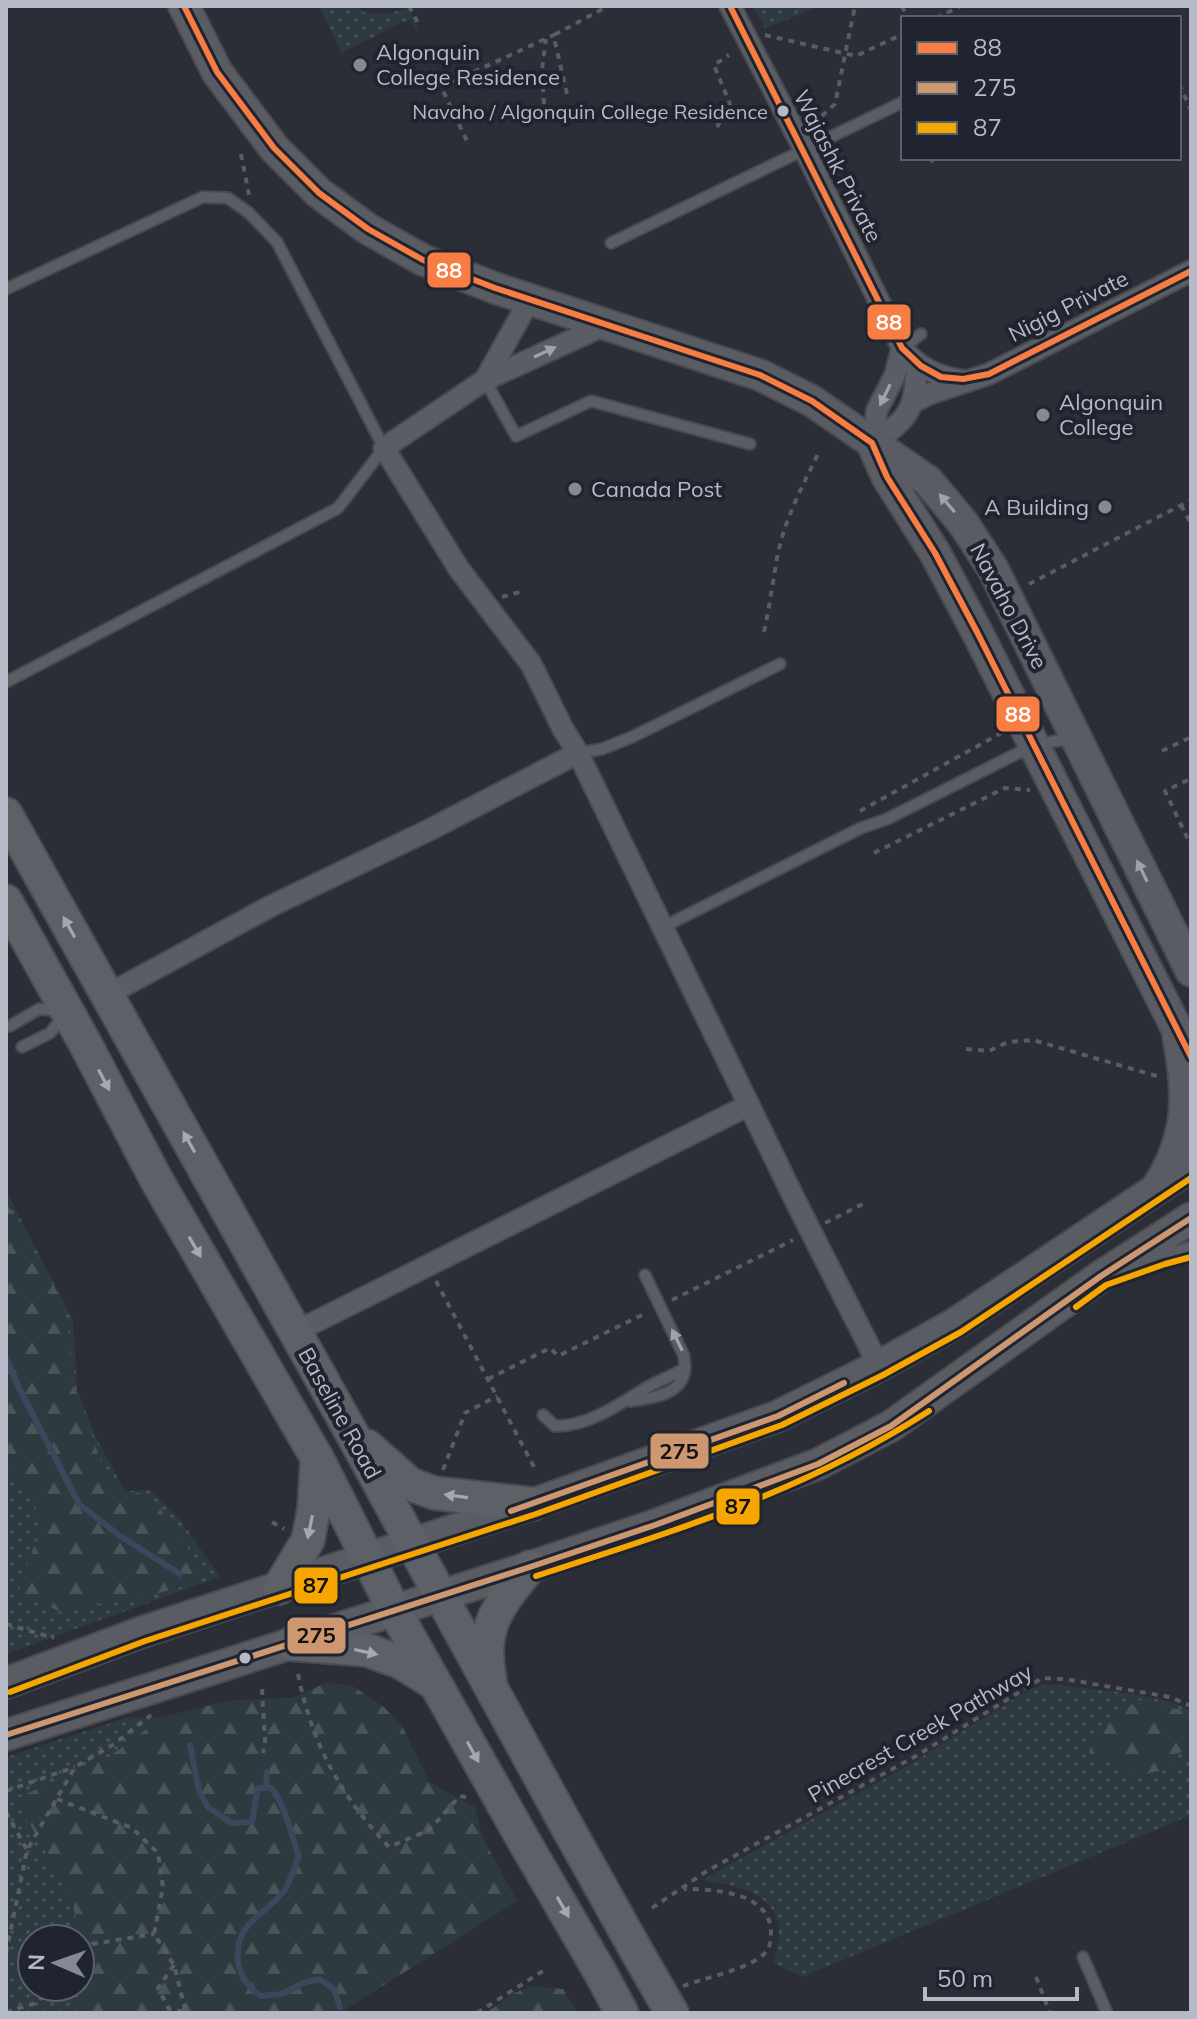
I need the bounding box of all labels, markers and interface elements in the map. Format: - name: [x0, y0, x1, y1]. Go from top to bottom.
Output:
- legend: [901, 16, 1181, 160]
- text: 88: [973, 32, 1002, 62]
- place label: Algonquin College Residence: [376, 38, 560, 91]
- marker: Algonquin College Residence: [351, 56, 369, 74]
- text: 275: [973, 72, 1016, 102]
- street label: Wajashk Private: [788, 85, 888, 247]
- place label: Navaho / Algonquin College Residence: [412, 99, 768, 124]
- marker: Navaho / Algonquin College Residence: [775, 103, 791, 119]
- text: 87: [973, 112, 1002, 142]
- line badge: 88: [426, 251, 472, 289]
- text: 88: [436, 256, 462, 284]
- street label: Nigig Private: [1003, 264, 1133, 348]
- line badge: 88: [866, 303, 912, 341]
- text: 88: [876, 308, 902, 336]
- one-way arrow: [533, 345, 556, 359]
- one-way arrow: [878, 383, 892, 407]
- place label: Algonquin College: [1059, 388, 1163, 441]
- marker: Algonquin College: [1034, 406, 1052, 424]
- place label: Canada Post: [591, 475, 722, 503]
- marker: Canada Post: [566, 480, 584, 498]
- one-way arrow: [939, 493, 956, 513]
- place label: A Building: [984, 493, 1089, 521]
- marker: A Building: [1096, 498, 1114, 516]
- street label: Navaho Drive: [964, 538, 1054, 674]
- line badge: 88: [995, 695, 1041, 733]
- text: 88: [1005, 700, 1031, 728]
- one-way arrow: [1135, 860, 1149, 883]
- one-way arrow: [62, 915, 76, 938]
- one-way arrow: [98, 1069, 111, 1092]
- one-way arrow: [182, 1130, 196, 1153]
- one-way arrow: [188, 1236, 202, 1258]
- one-way arrow: [670, 1329, 684, 1352]
- street label: Baseline Road: [292, 1342, 388, 1484]
- line badge: 275: [649, 1432, 710, 1470]
- text: 275: [659, 1437, 699, 1465]
- line badge: 87: [715, 1487, 761, 1526]
- one-way arrow: [443, 1489, 468, 1502]
- text: 87: [725, 1492, 751, 1520]
- one-way arrow: [303, 1514, 316, 1539]
- line badge: 87: [293, 1566, 339, 1605]
- text: 87: [303, 1571, 329, 1599]
- line badge: 275: [286, 1616, 347, 1655]
- text: 275: [296, 1621, 336, 1649]
- one-way arrow: [354, 1646, 379, 1659]
- unlabelled marker: [237, 1650, 253, 1666]
- street label: Pinecrest Creek Pathway: [803, 1657, 1037, 1809]
- one-way arrow: [467, 1740, 480, 1763]
- one-way arrow: [556, 1896, 570, 1919]
- north arrow: [16, 1923, 96, 2003]
- scale bar: [925, 1951, 1077, 2001]
- text: N: [22, 1954, 50, 1971]
- text: 50 m: [937, 1963, 993, 1993]

